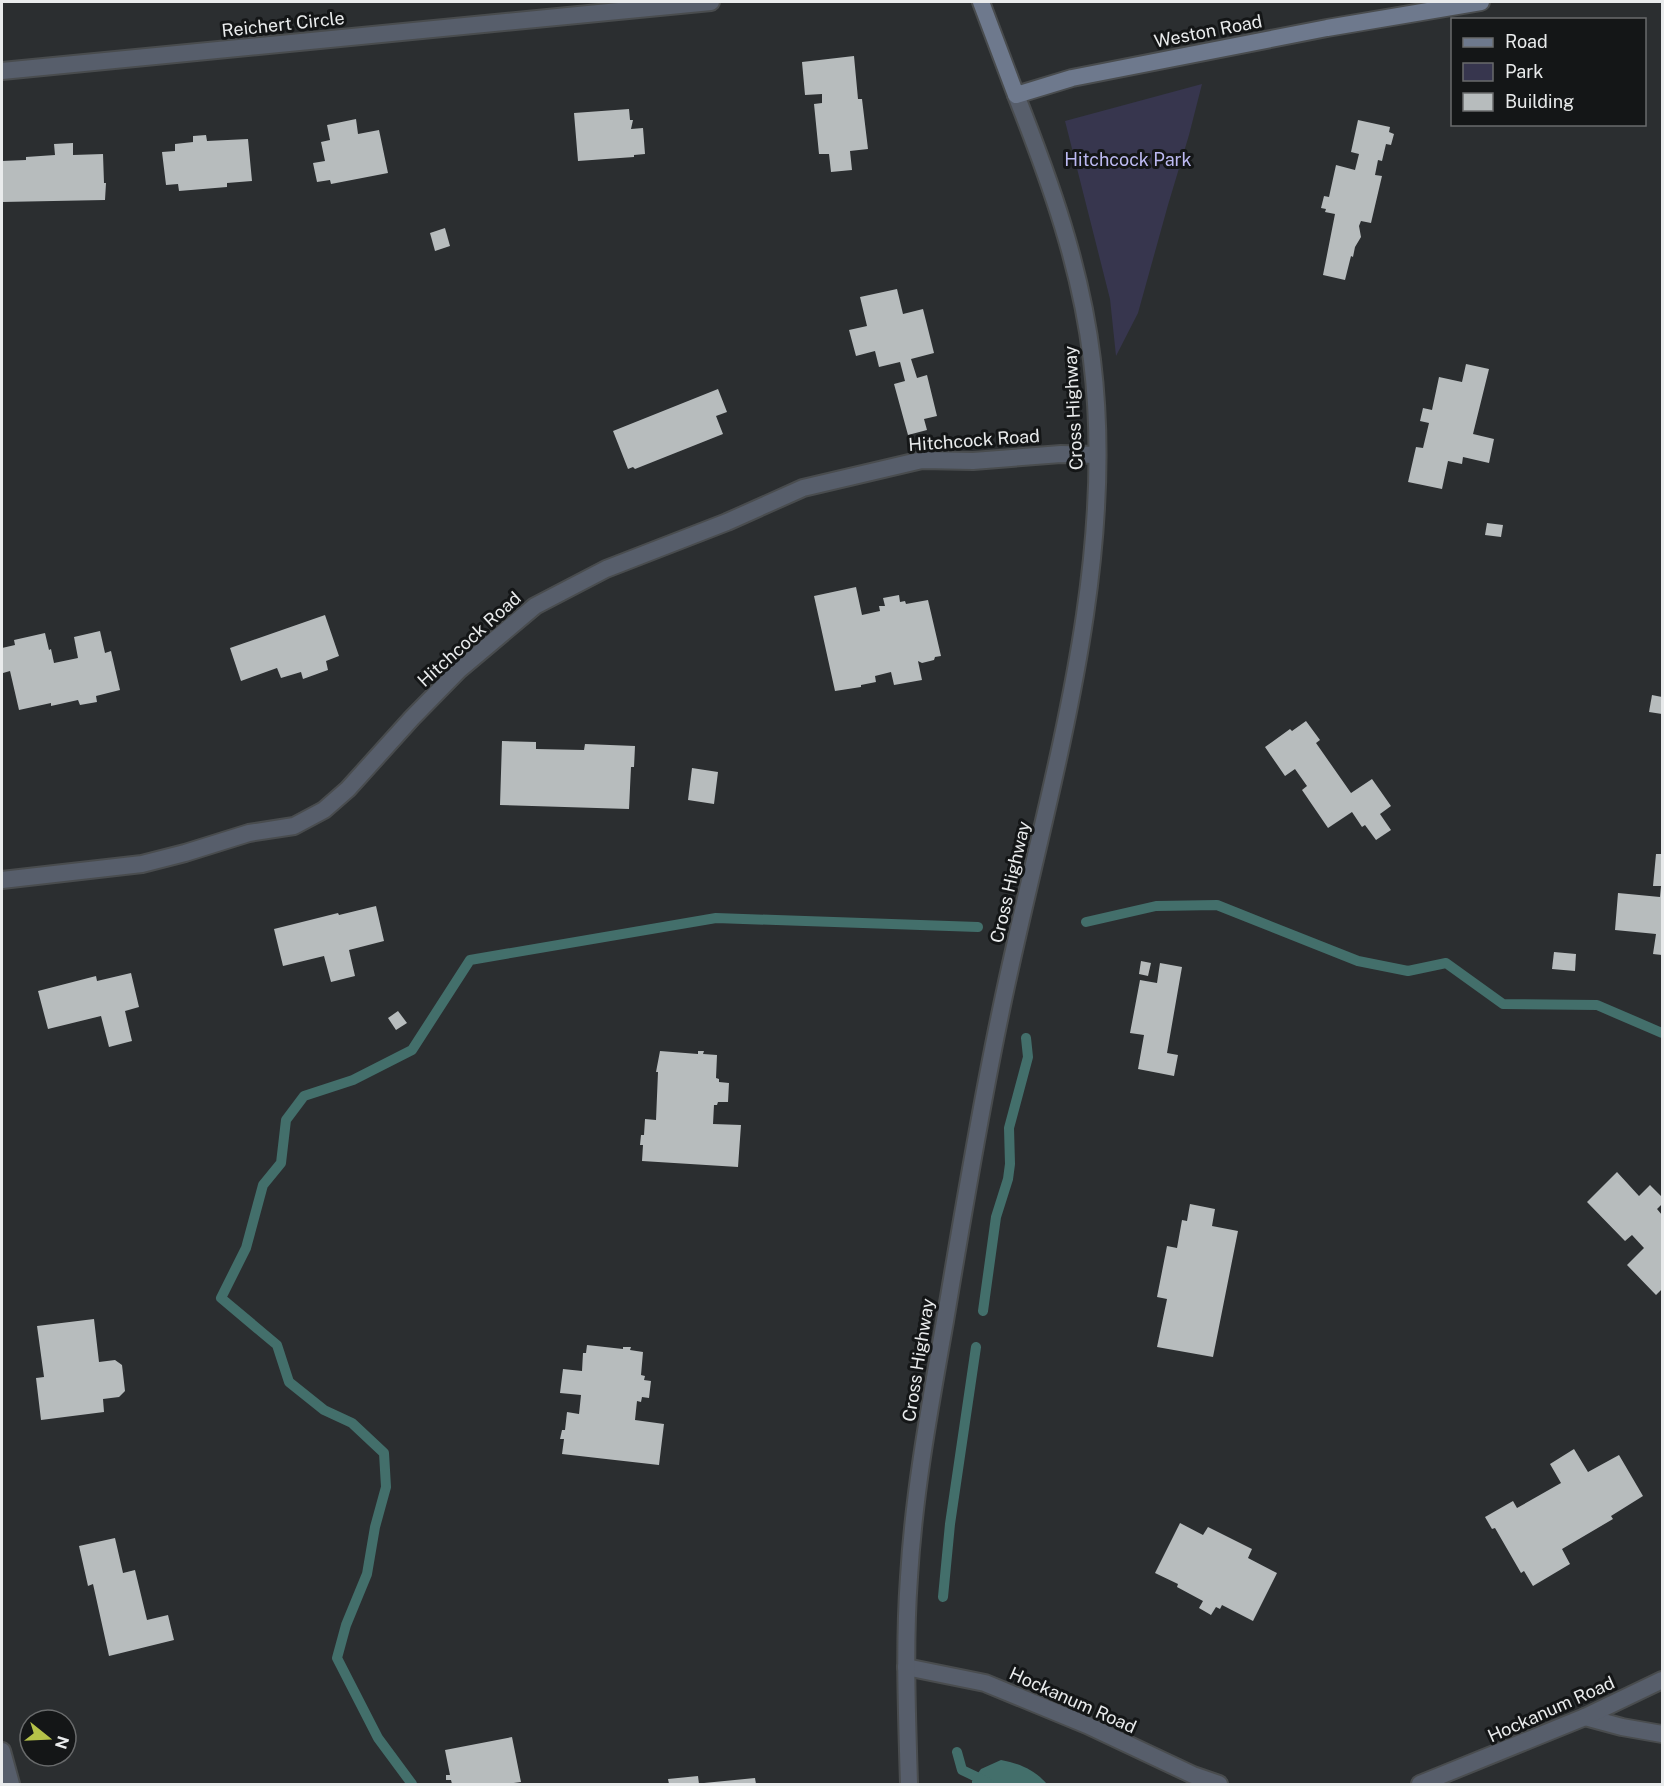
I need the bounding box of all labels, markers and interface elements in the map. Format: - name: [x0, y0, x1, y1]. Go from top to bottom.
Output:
- street label: Reichert Circle: [220, 7, 346, 41]
- street label: Weston Road: [1152, 10, 1264, 52]
- legend: [1451, 18, 1646, 126]
- text: Road: [1505, 31, 1548, 52]
- text: Park: [1505, 61, 1543, 82]
- text: Building: [1505, 91, 1574, 112]
- park label: Hitchcock Park: [1064, 149, 1192, 170]
- street label: Cross Highway: [1059, 345, 1087, 471]
- street label: Hitchcock Road: [908, 425, 1040, 455]
- street label: Hitchcock Road: [413, 587, 525, 691]
- street label: Cross Highway: [986, 819, 1034, 945]
- street label: Cross Highway: [898, 1297, 938, 1423]
- street label: Hockanum Road: [1006, 1663, 1140, 1737]
- street label: Hockanum Road: [1484, 1672, 1618, 1746]
- north arrow: [18, 1708, 78, 1768]
- text: N: [51, 1734, 73, 1751]

